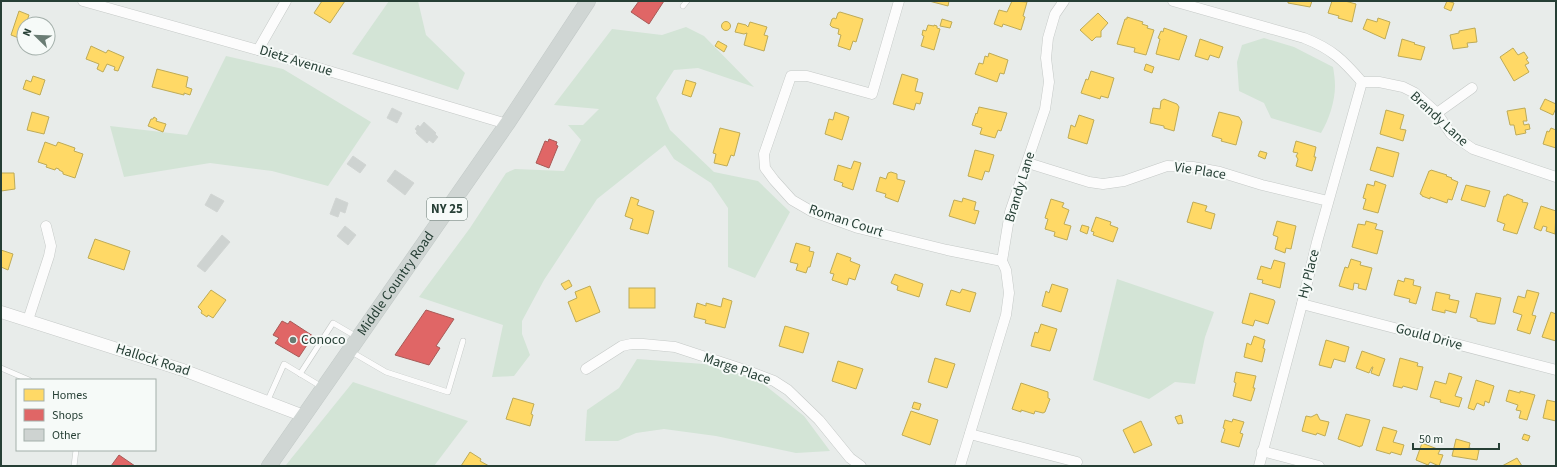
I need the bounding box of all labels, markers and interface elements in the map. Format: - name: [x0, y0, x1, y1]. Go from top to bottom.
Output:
- north arrow: [16, 16, 56, 56]
- text: N: [19, 26, 36, 39]
- street label: Dietz Avenue: [257, 40, 335, 82]
- street label: Brandy Lane: [1405, 87, 1473, 151]
- street label: Brandy Lane: [1000, 149, 1040, 225]
- street label: Vie Place: [1173, 157, 1227, 185]
- road number: NY 25: [427, 198, 467, 220]
- street label: Roman Court: [806, 200, 886, 243]
- street label: Middle Country Road: [353, 228, 439, 340]
- street label: Hy Place: [1293, 247, 1325, 301]
- street label: Gould Drive: [1393, 318, 1465, 356]
- place label: Conoco: [301, 330, 346, 350]
- marker: Conoco: [288, 335, 298, 345]
- street label: Hallock Road: [113, 339, 193, 381]
- street label: Marge Place: [701, 348, 773, 390]
- legend: [16, 379, 156, 451]
- text: Homes: [52, 387, 87, 404]
- text: Shops: [52, 407, 83, 424]
- scale bar: [1413, 425, 1499, 451]
- text: Other: [52, 427, 82, 444]
- text: 50 m: [1419, 431, 1443, 448]

